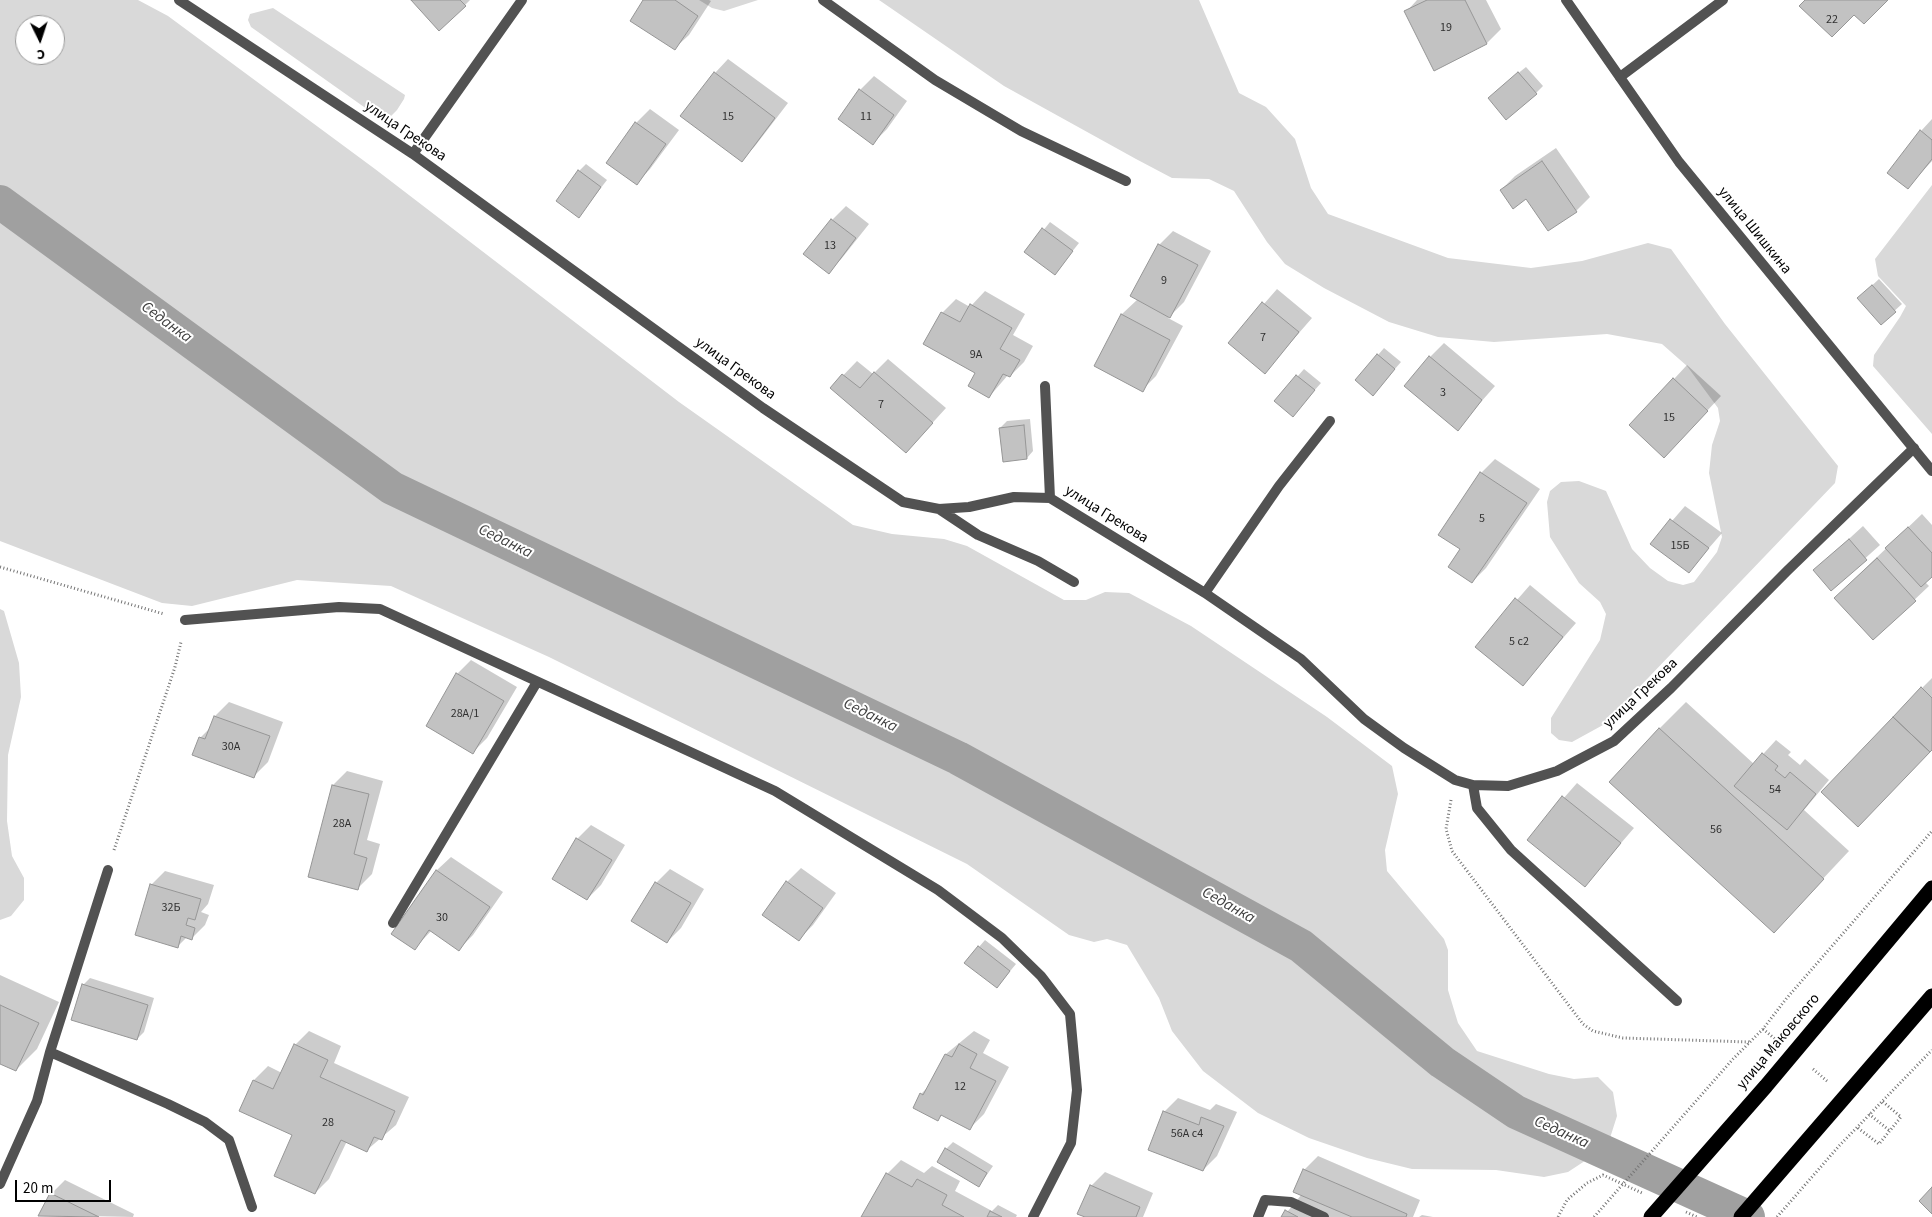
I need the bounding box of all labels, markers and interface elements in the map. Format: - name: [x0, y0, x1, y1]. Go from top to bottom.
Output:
- house number: 22: [1826, 13, 1838, 27]
- north arrow: [15, 15, 65, 65]
- house number: 19: [1440, 21, 1452, 35]
- text: С: [36, 44, 46, 64]
- street label: улица Грекова: [361, 98, 449, 166]
- house number: 15: [722, 110, 734, 124]
- house number: 11: [860, 110, 872, 124]
- street label: улица Шишкина: [1713, 184, 1795, 278]
- house number: 13: [824, 239, 836, 253]
- house number: 9: [1161, 274, 1167, 288]
- water label: Седанка: [137, 298, 195, 348]
- house number: 7: [1260, 331, 1266, 345]
- street label: улица Грекова: [691, 334, 779, 404]
- house number: 9А: [970, 348, 982, 362]
- house number: 3: [1440, 386, 1446, 400]
- house number: 7: [878, 398, 884, 412]
- house number: 15: [1663, 411, 1675, 425]
- street label: улица Грекова: [1061, 482, 1151, 548]
- house number: 5: [1479, 512, 1485, 526]
- water label: Седанка: [475, 521, 535, 563]
- house number: 15Б: [1671, 539, 1689, 553]
- house number: 5 с2: [1509, 635, 1529, 649]
- street label: улица Грекова: [1600, 655, 1682, 733]
- water label: Седанка: [840, 695, 900, 737]
- house number: 28А/1: [451, 707, 479, 721]
- house number: 30А: [222, 740, 240, 754]
- house number: 54: [1769, 783, 1781, 797]
- house number: 28А: [333, 817, 351, 831]
- house number: 56: [1710, 823, 1722, 837]
- water label: Седанка: [1198, 884, 1258, 928]
- house number: 32Б: [162, 901, 180, 915]
- house number: 30: [436, 911, 448, 925]
- street label: улица Маковского: [1734, 990, 1824, 1094]
- house number: 12: [954, 1080, 966, 1094]
- water label: Седанка: [1531, 1112, 1591, 1154]
- house number: 28: [322, 1116, 334, 1130]
- house number: 56А с4: [1171, 1127, 1203, 1141]
- scale bar: [18, 1170, 114, 1202]
- text: 20 m: [23, 1178, 53, 1199]

